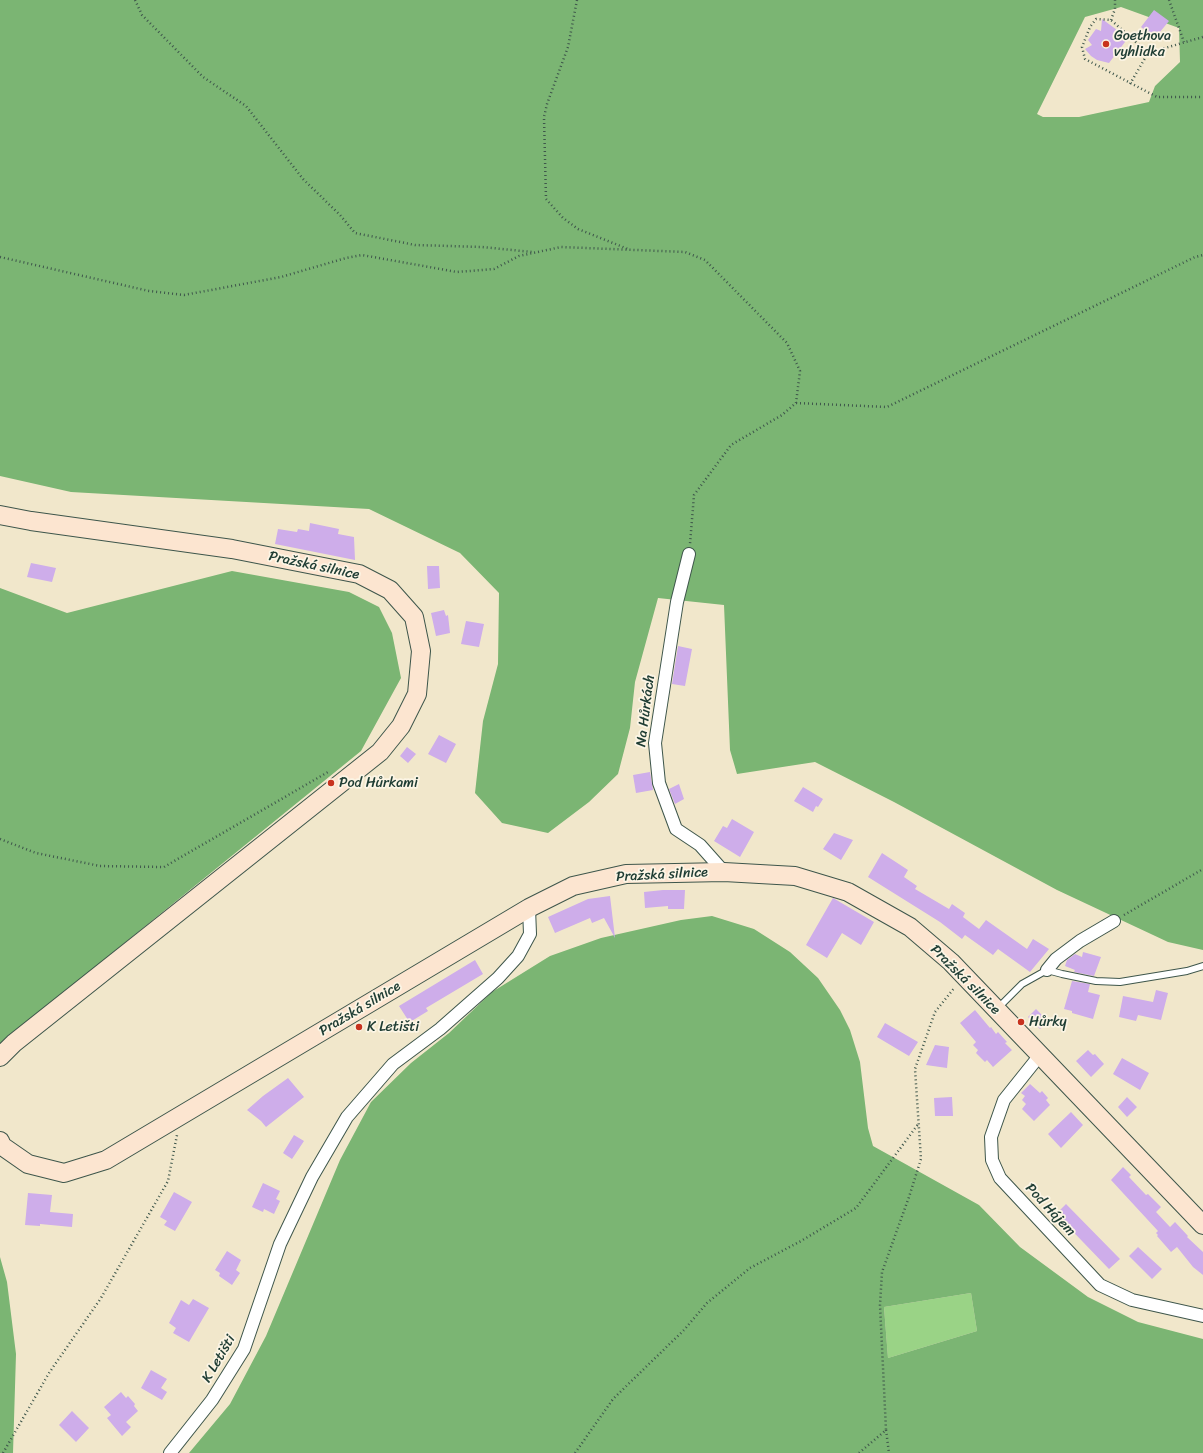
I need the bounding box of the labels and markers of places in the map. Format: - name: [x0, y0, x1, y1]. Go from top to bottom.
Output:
- place label: Goethova vyhlidka: [1114, 28, 1171, 60]
- marker: Goethova vyhlidka: [1101, 39, 1111, 49]
- place label: Pod Hůrkami: [339, 775, 418, 791]
- marker: Pod Hůrkami: [326, 778, 336, 788]
- place label: Hůrky: [1029, 1014, 1067, 1030]
- marker: Hůrky: [1016, 1017, 1026, 1027]
- place label: K Letišti: [367, 1019, 419, 1035]
- marker: K Letišti: [354, 1022, 364, 1032]

